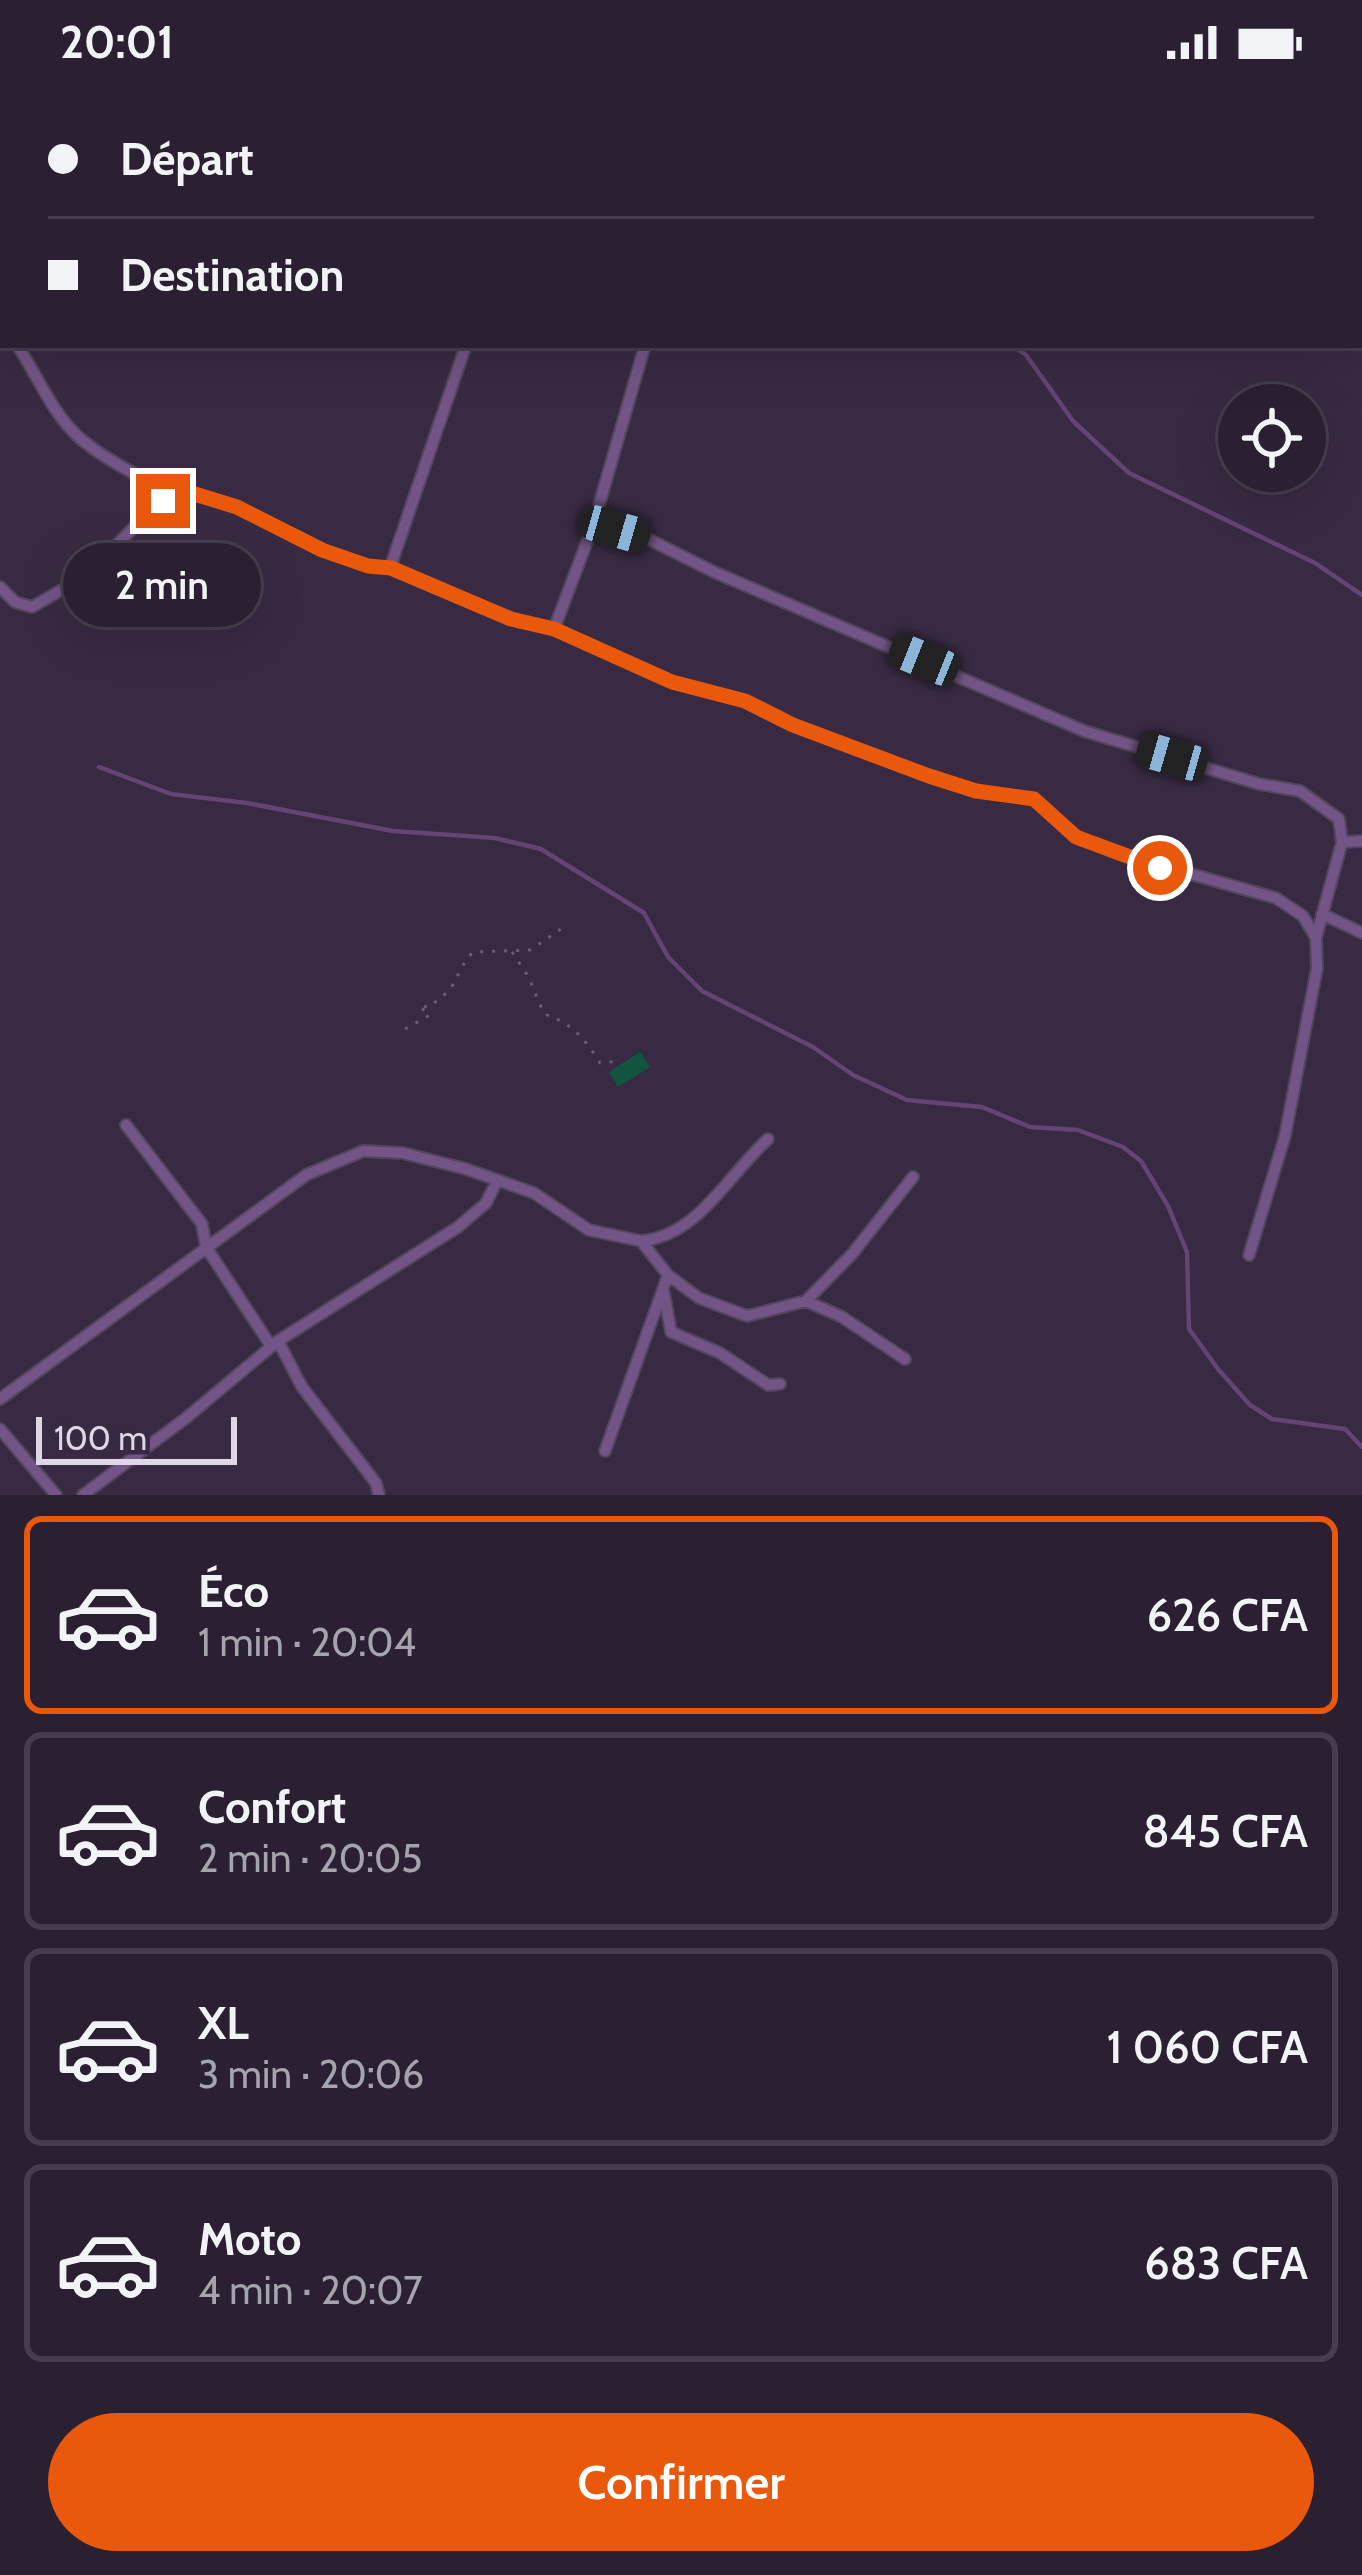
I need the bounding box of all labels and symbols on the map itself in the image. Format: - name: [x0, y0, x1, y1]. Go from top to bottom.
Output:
- route end: [136, 474, 190, 528]
- car: [575, 502, 655, 556]
- callout: 2 min: [64, 543, 262, 627]
- car: [884, 630, 964, 690]
- car: [1132, 730, 1212, 784]
- route start: [1133, 841, 1187, 895]
- scale bar: [36, 1411, 237, 1464]

